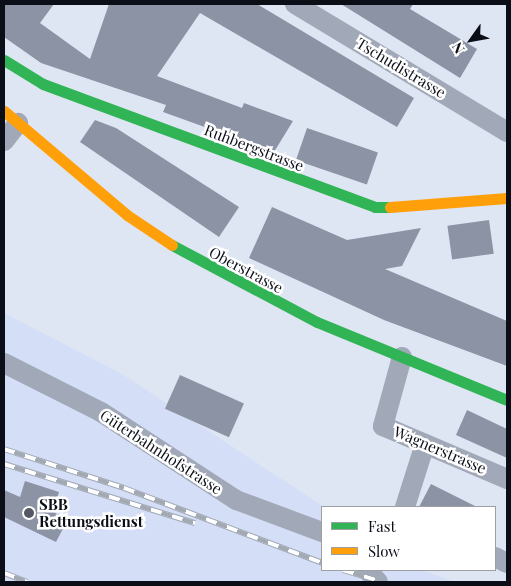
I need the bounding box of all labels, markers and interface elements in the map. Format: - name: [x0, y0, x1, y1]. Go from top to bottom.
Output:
- north arrow: [446, 15, 496, 65]
- street label: Tschudistrasse: [353, 34, 449, 102]
- text: N: [447, 39, 469, 58]
- street label: Ruhbergstrasse: [202, 121, 306, 175]
- street label: Oberstrasse: [206, 243, 286, 297]
- street label: Güterbahnhofstrasse: [97, 406, 225, 498]
- street label: Wagnerstrasse: [391, 422, 489, 478]
- place label: SBB Rettungsdienst: [39, 495, 143, 530]
- legend: [321, 506, 496, 571]
- marker: SBB Rettungsdienst: [23, 507, 35, 519]
- text: Fast: [368, 516, 396, 536]
- text: Slow: [368, 541, 400, 561]

